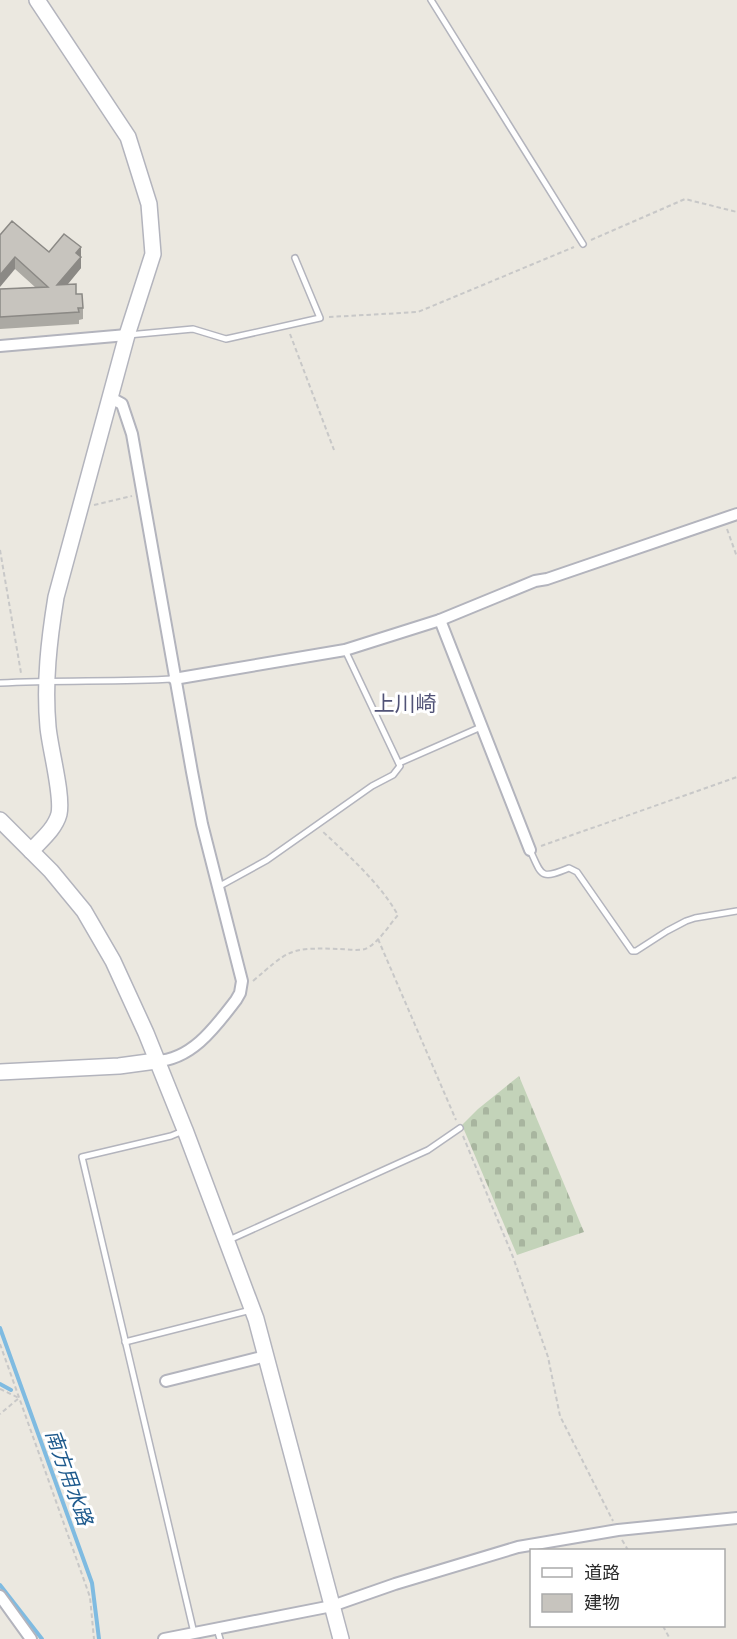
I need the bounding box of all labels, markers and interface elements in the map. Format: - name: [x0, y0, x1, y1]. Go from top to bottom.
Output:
- district label: 上川崎: [374, 690, 437, 715]
- water label: 南方用水路: [42, 1426, 99, 1530]
- legend: [530, 1549, 725, 1627]
- text: 道路: [584, 1561, 620, 1583]
- text: 建物: [584, 1591, 620, 1613]

